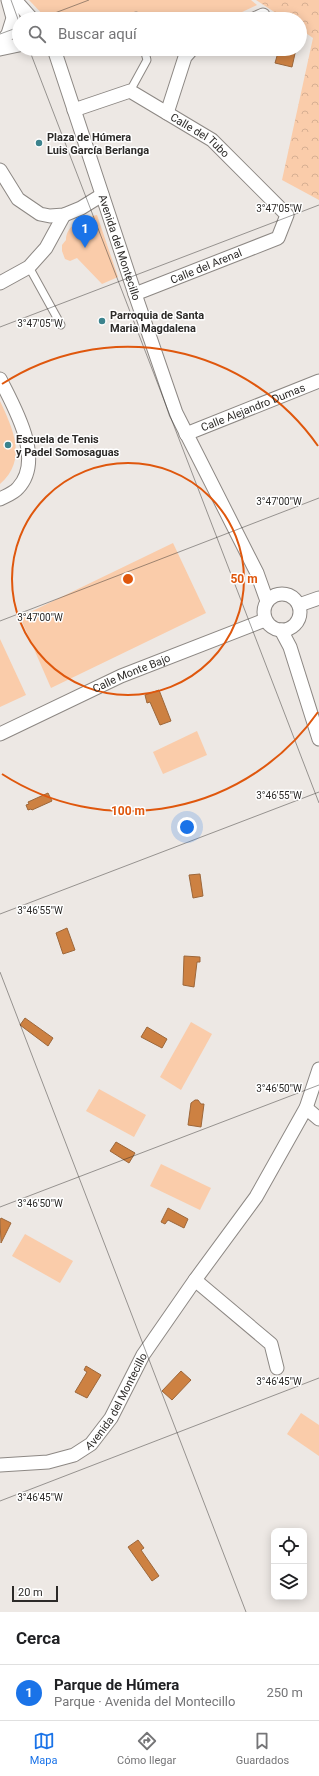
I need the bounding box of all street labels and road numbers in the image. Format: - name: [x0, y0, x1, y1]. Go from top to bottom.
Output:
- street label: Calle del Tubo: [168, 111, 232, 160]
- street label: Avenida del Montecillo: [96, 193, 143, 302]
- street label: Calle del Arenal: [169, 246, 244, 287]
- street label: Calle Alejandro Dumas: [199, 381, 307, 434]
- street label: Calle Monte Bajo: [91, 651, 172, 696]
- street label: Avenida del Montecillo: [83, 1351, 150, 1453]

